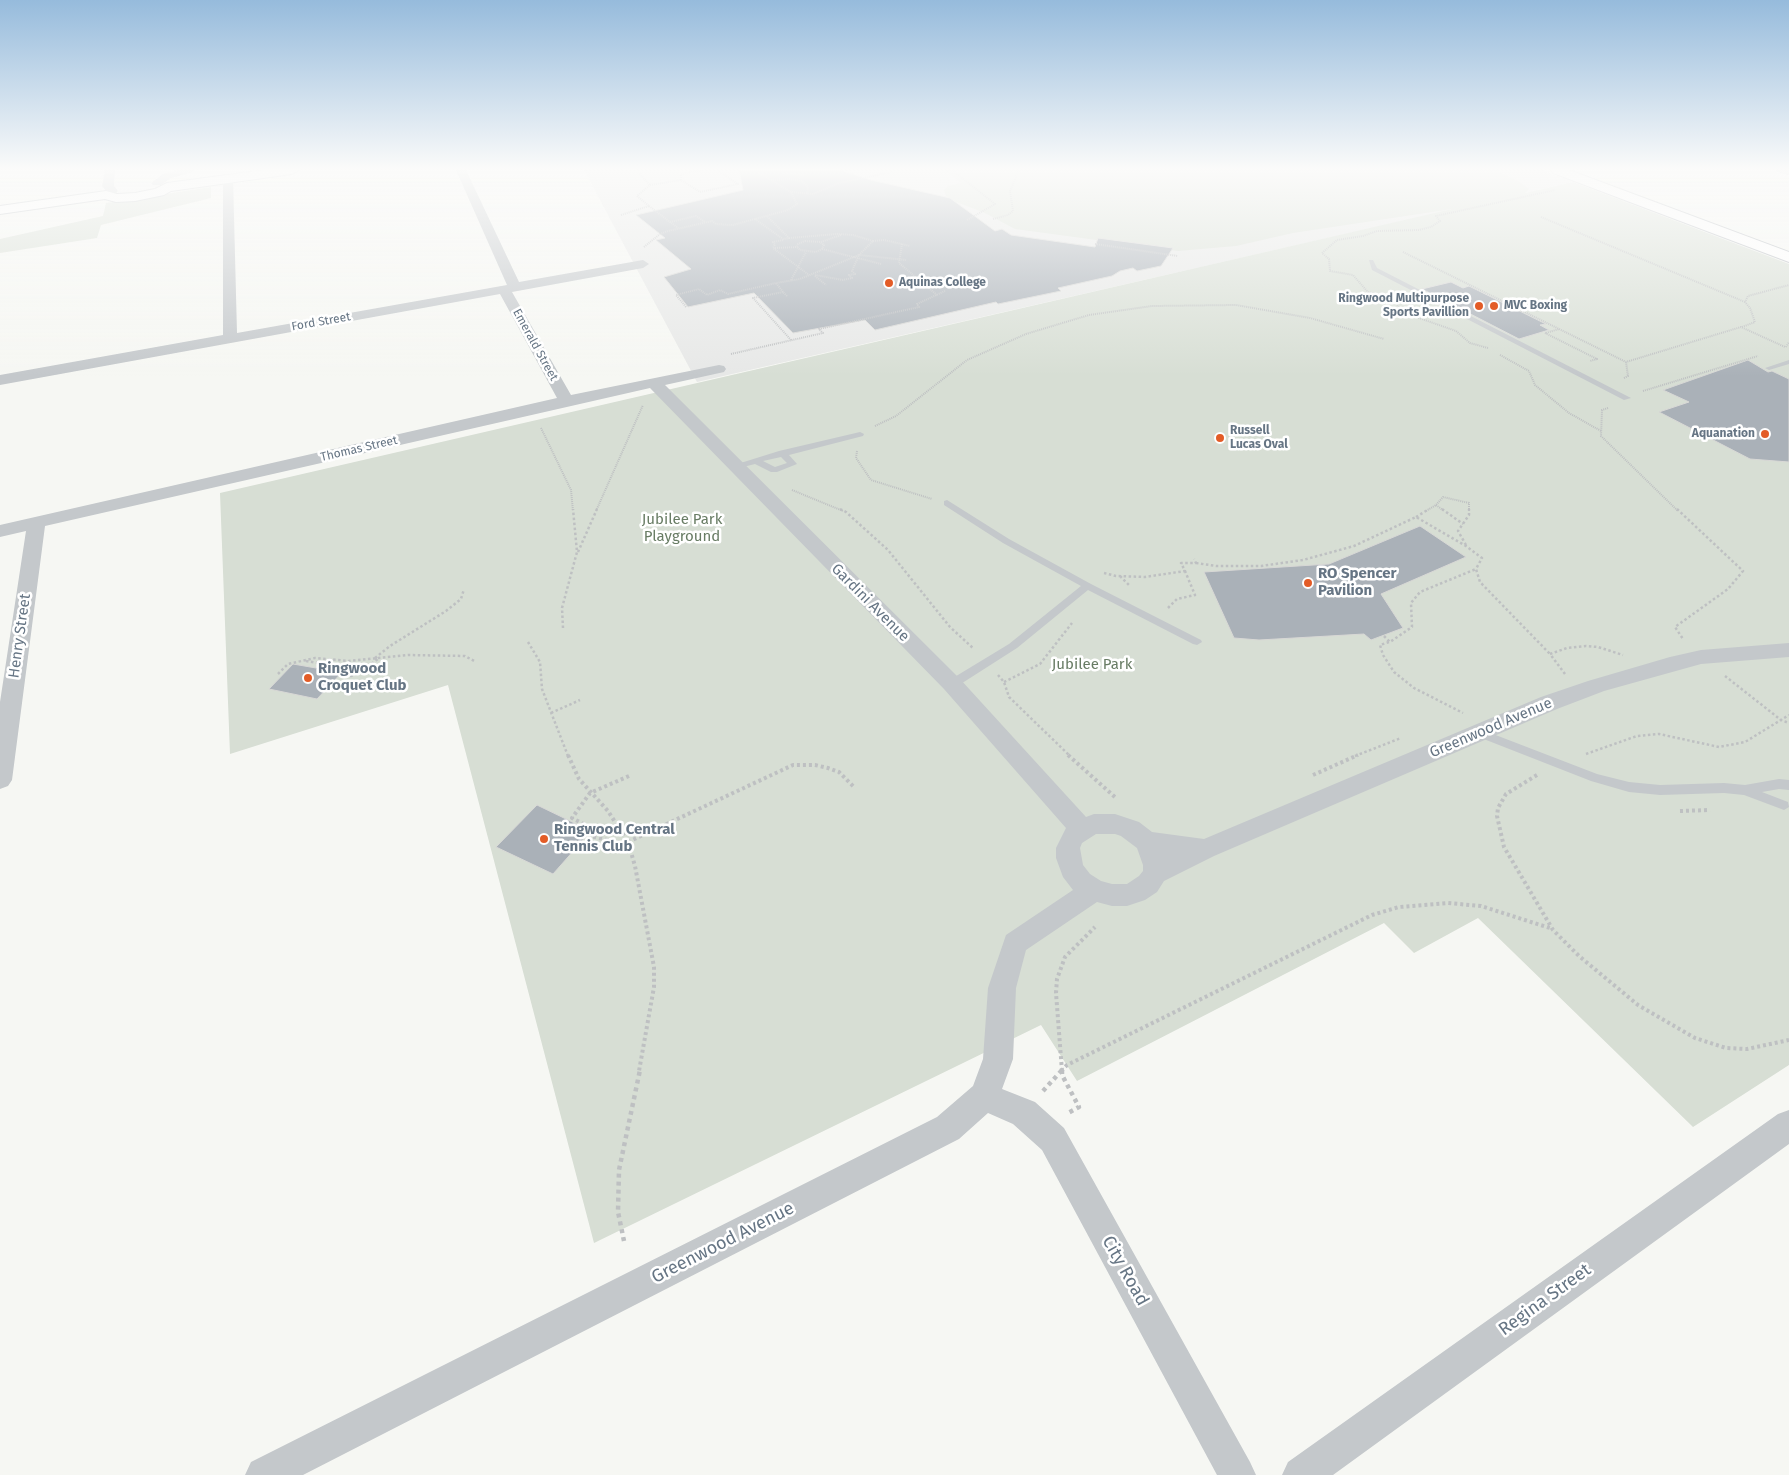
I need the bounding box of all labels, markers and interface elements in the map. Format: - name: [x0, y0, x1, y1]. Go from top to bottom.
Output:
- place label: Aquinas College: [899, 276, 986, 290]
- marker: Aquinas College: [883, 277, 895, 289]
- place label: Ringwood Multipurpose Sports Pavillion: [1338, 292, 1469, 320]
- place label: MVC Boxing: [1504, 299, 1567, 313]
- marker: Ringwood Multipurpose Sports Pavillion: [1473, 300, 1485, 312]
- marker: MVC Boxing: [1488, 300, 1500, 312]
- street label: Emerald Street: [509, 306, 561, 384]
- street label: Ford Street: [290, 310, 352, 334]
- place label: Russell Lucas Oval: [1230, 424, 1288, 452]
- place label: Aquanation: [1692, 427, 1755, 441]
- marker: Aquanation: [1759, 428, 1771, 440]
- marker: Russell Lucas Oval: [1214, 432, 1226, 444]
- street label: Thomas Street: [319, 433, 399, 465]
- park label: Jubilee Park Playground: [642, 511, 722, 546]
- street label: Gardini Avenue: [827, 560, 913, 646]
- place label: RO Spencer Pavilion: [1318, 565, 1397, 600]
- marker: RO Spencer Pavilion: [1302, 577, 1314, 589]
- street label: Henry Street: [5, 593, 35, 679]
- park label: Jubilee Park: [1052, 656, 1132, 674]
- place label: Ringwood Croquet Club: [318, 660, 406, 695]
- marker: Ringwood Croquet Club: [302, 672, 314, 684]
- street label: Greenwood Avenue: [1427, 694, 1555, 762]
- place label: Ringwood Central Tennis Club: [554, 821, 675, 856]
- marker: Ringwood Central Tennis Club: [538, 833, 550, 845]
- street label: Greenwood Avenue: [648, 1198, 798, 1288]
- street label: City Road: [1097, 1232, 1153, 1310]
- street label: Regina Street: [1495, 1259, 1595, 1341]

